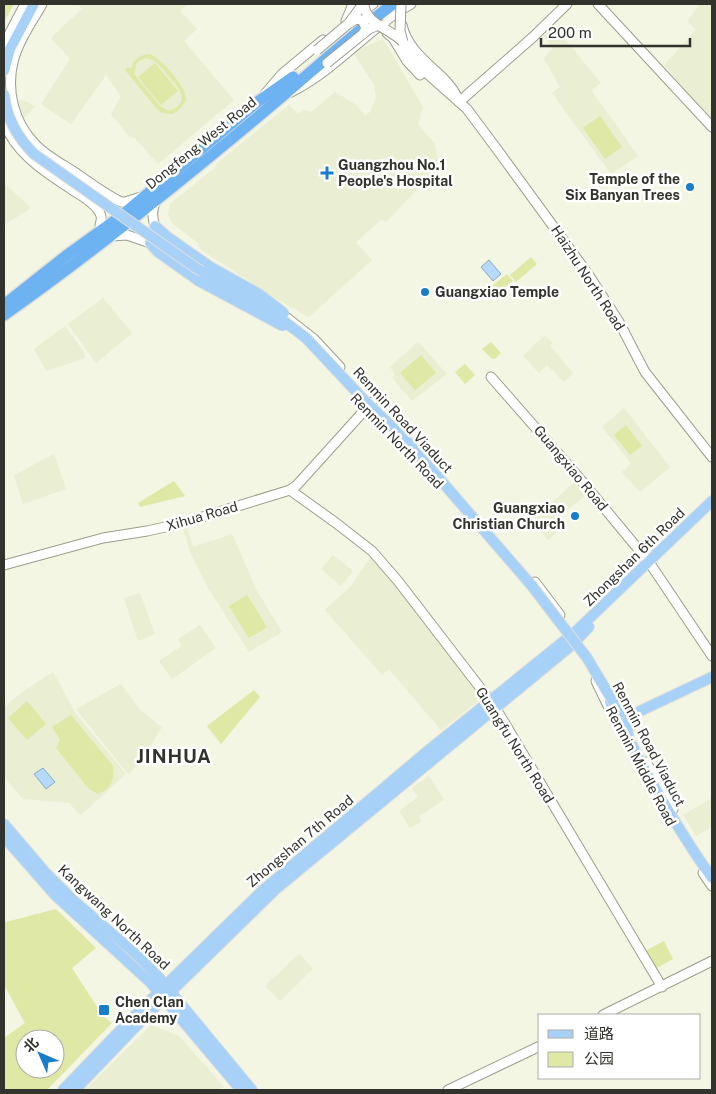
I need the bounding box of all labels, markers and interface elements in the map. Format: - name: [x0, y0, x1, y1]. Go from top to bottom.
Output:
- scale bar: [541, 15, 690, 47]
- text: 200 m: [548, 24, 592, 41]
- street label: Dongfeng West Road: [143, 94, 259, 192]
- place label: Guangzhou No.1 People's Hospital: [338, 157, 453, 189]
- marker: Guangzhou No.1 People's Hospital: [320, 166, 334, 180]
- place label: Temple of the Six Banyan Trees: [565, 171, 680, 203]
- marker: Temple of the Six Banyan Trees: [684, 181, 696, 193]
- street label: Haizhu North Road: [548, 223, 628, 333]
- place label: Guangxiao Temple: [435, 284, 559, 300]
- marker: Guangxiao Temple: [419, 286, 431, 298]
- street label: Renmin Road Viaduct: [350, 364, 456, 476]
- street label: Renmin North Road: [347, 390, 447, 492]
- street label: Guangxiao Road: [531, 422, 611, 514]
- street label: Xihua Road: [164, 498, 240, 534]
- place label: Guangxiao Christian Church: [452, 500, 565, 532]
- street label: Zhongshan 6th Road: [580, 505, 688, 609]
- marker: Guangxiao Christian Church: [569, 510, 581, 522]
- street label: Renmin Road Viaduct: [609, 679, 689, 809]
- street label: Guangfu North Road: [473, 684, 557, 806]
- street label: Renmin Middle Road: [603, 703, 679, 829]
- district label: JINHUA: [136, 745, 212, 767]
- street label: Zhongshan 7th Road: [244, 792, 356, 890]
- street label: Kangwang North Road: [55, 861, 173, 973]
- place label: Chen Clan Academy: [115, 994, 184, 1026]
- marker: Chen Clan Academy: [97, 1003, 111, 1017]
- legend: [538, 1014, 701, 1079]
- text: 道路: [584, 1025, 614, 1042]
- north arrow: [15, 1029, 65, 1079]
- text: 北: [20, 1034, 41, 1055]
- text: 公园: [584, 1050, 614, 1067]

